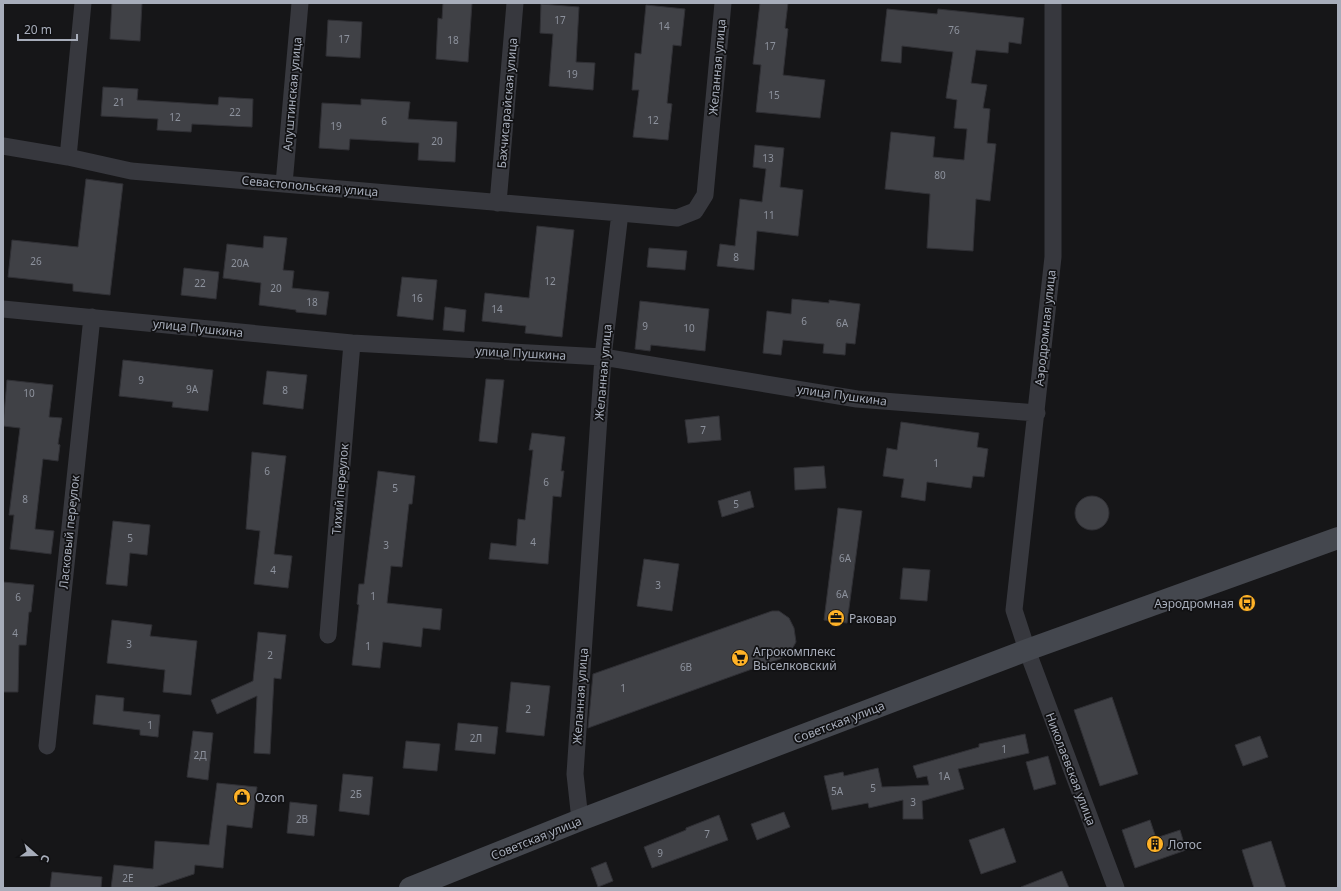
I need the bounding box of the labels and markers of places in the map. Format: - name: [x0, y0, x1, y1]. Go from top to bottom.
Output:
- bus stop icon: Аэродромная: [1237, 593, 1257, 613]
- place label: Аэродромная: [1154, 595, 1234, 612]
- office icon: Раковар: [826, 608, 846, 628]
- place label: Раковар: [849, 610, 897, 627]
- place label: Агрокомплекс Выселковский: [753, 643, 837, 674]
- supermarket icon: Агрокомплекс Выселковский: [730, 648, 750, 668]
- shop icon: Ozon: [232, 787, 252, 807]
- place label: Ozon: [255, 789, 285, 806]
- building icon: Лотос: [1145, 834, 1165, 854]
- place label: Лотос: [1168, 836, 1202, 853]

